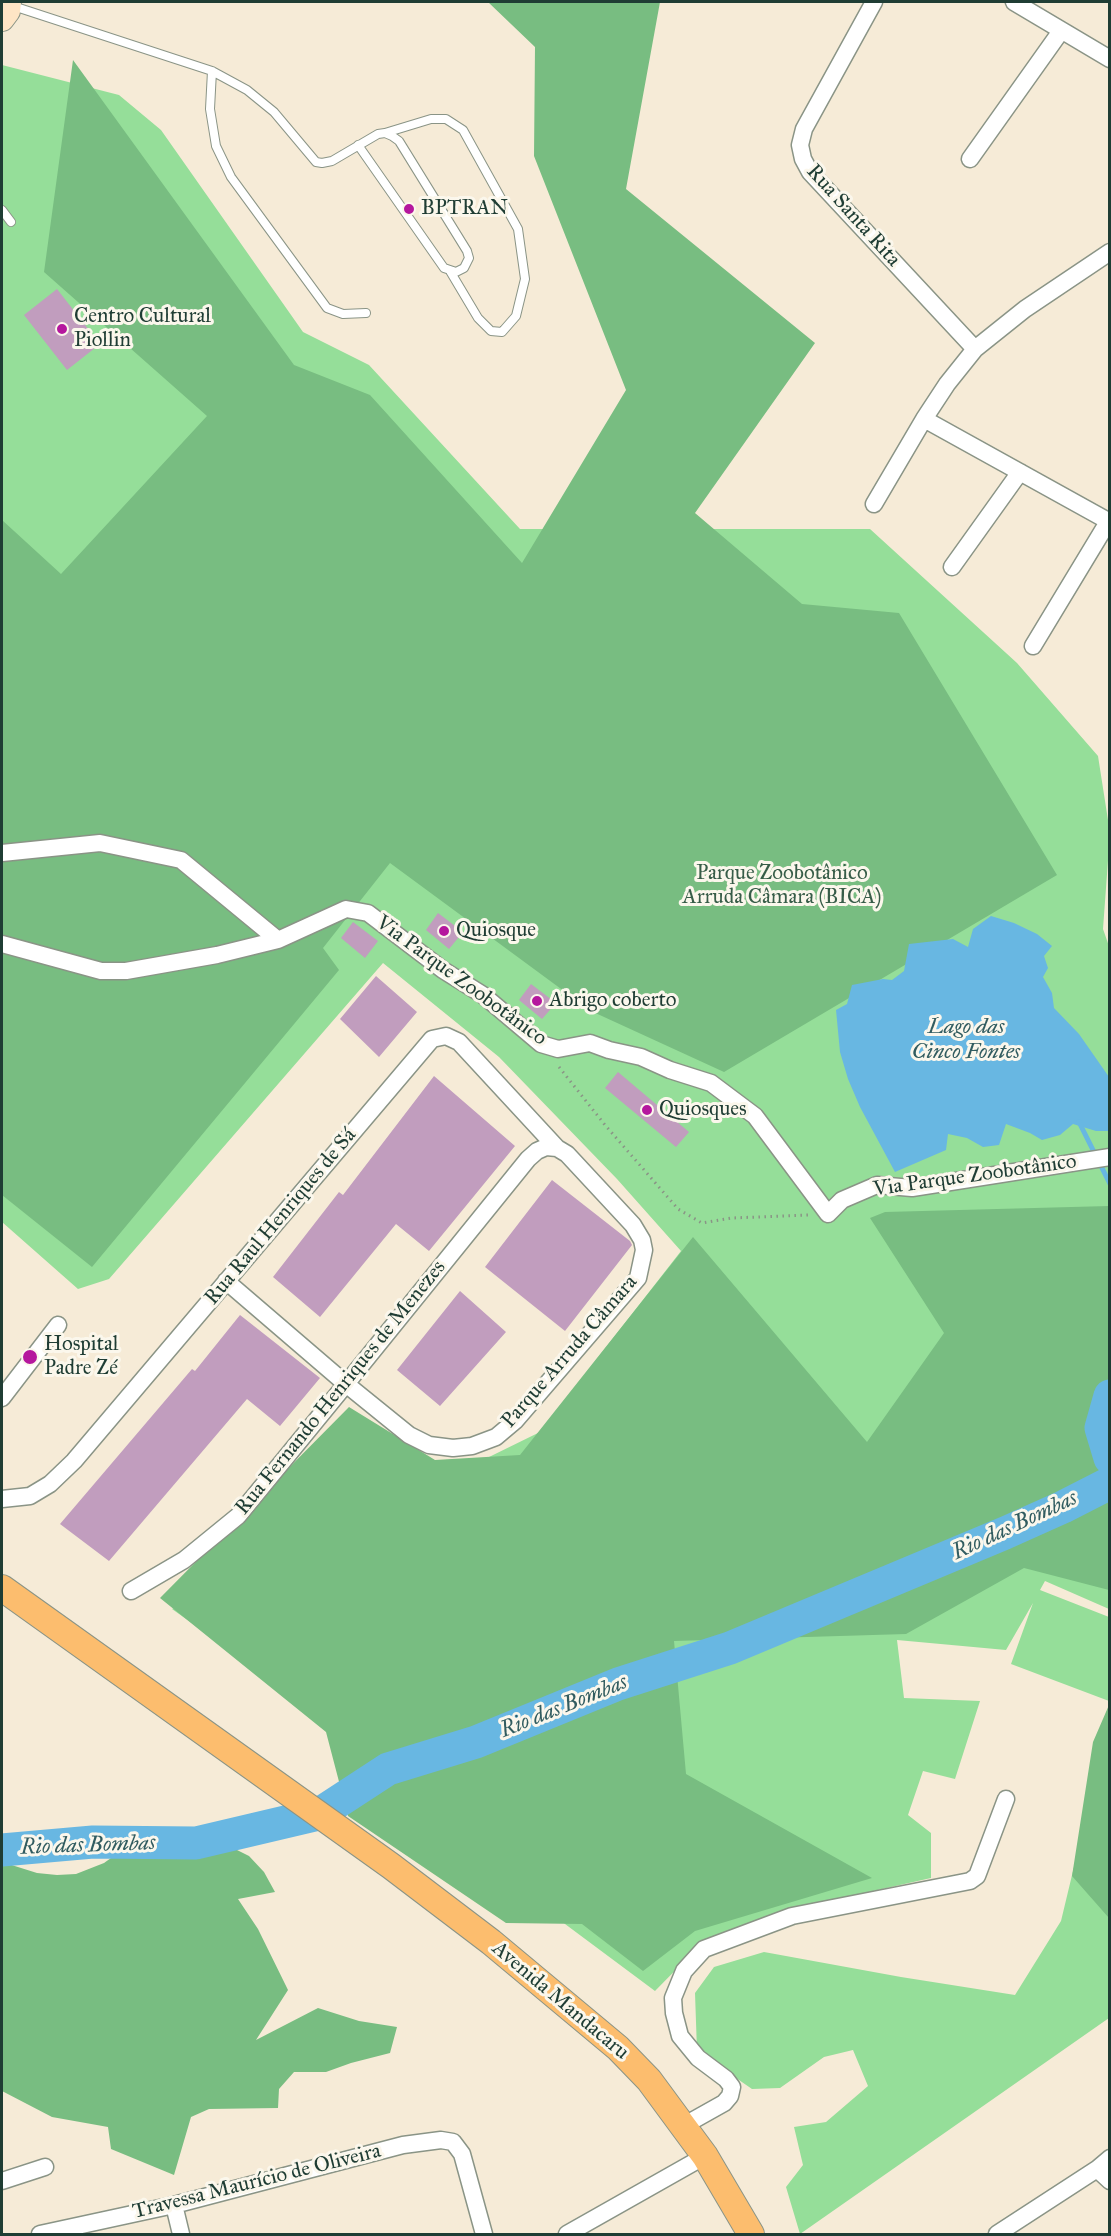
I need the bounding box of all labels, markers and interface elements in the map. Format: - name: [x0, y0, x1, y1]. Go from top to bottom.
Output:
- street label: Rua Santa Rita: [800, 160, 906, 272]
- place label: BPTRAN: [421, 196, 508, 222]
- marker: BPTRAN: [402, 202, 416, 216]
- place label: Centro Cultural Piollin: [74, 304, 211, 354]
- marker: Centro Cultural Piollin: [55, 322, 69, 336]
- park label: Parque Zoobotânico Arruda Câmara (BICA): [683, 861, 881, 911]
- street label: Via Parque Zoobotânico: [371, 911, 551, 1051]
- place label: Quiosque: [456, 918, 536, 944]
- marker: Quiosque: [437, 924, 451, 938]
- place label: Abrigo coberto: [549, 988, 677, 1014]
- marker: Abrigo coberto: [530, 994, 544, 1008]
- water label: Lago das Cinco Fontes: [912, 1015, 1020, 1066]
- place label: Quiosques: [659, 1097, 747, 1123]
- marker: Quiosques: [640, 1103, 654, 1117]
- street label: Rua Raul Henriques de Sá: [200, 1124, 362, 1310]
- street label: Via Parque Zoobotânico: [872, 1149, 1078, 1203]
- street label: Rua Fernando Henriques de Menezes: [230, 1256, 452, 1520]
- street label: Parque Arruda Câmara: [497, 1270, 643, 1434]
- place label: Hospital Padre Zé: [44, 1332, 118, 1382]
- marker: Hospital Padre Zé: [21, 1348, 39, 1366]
- water label: Rio das Bombas: [948, 1486, 1082, 1566]
- water label: Rio das Bombas: [497, 1670, 631, 1744]
- water label: Rio das Bombas: [20, 1830, 156, 1862]
- street label: Avenida Mandacaru: [486, 1936, 634, 2066]
- street label: Travessa Maurício de Oliveira: [130, 2139, 384, 2225]

